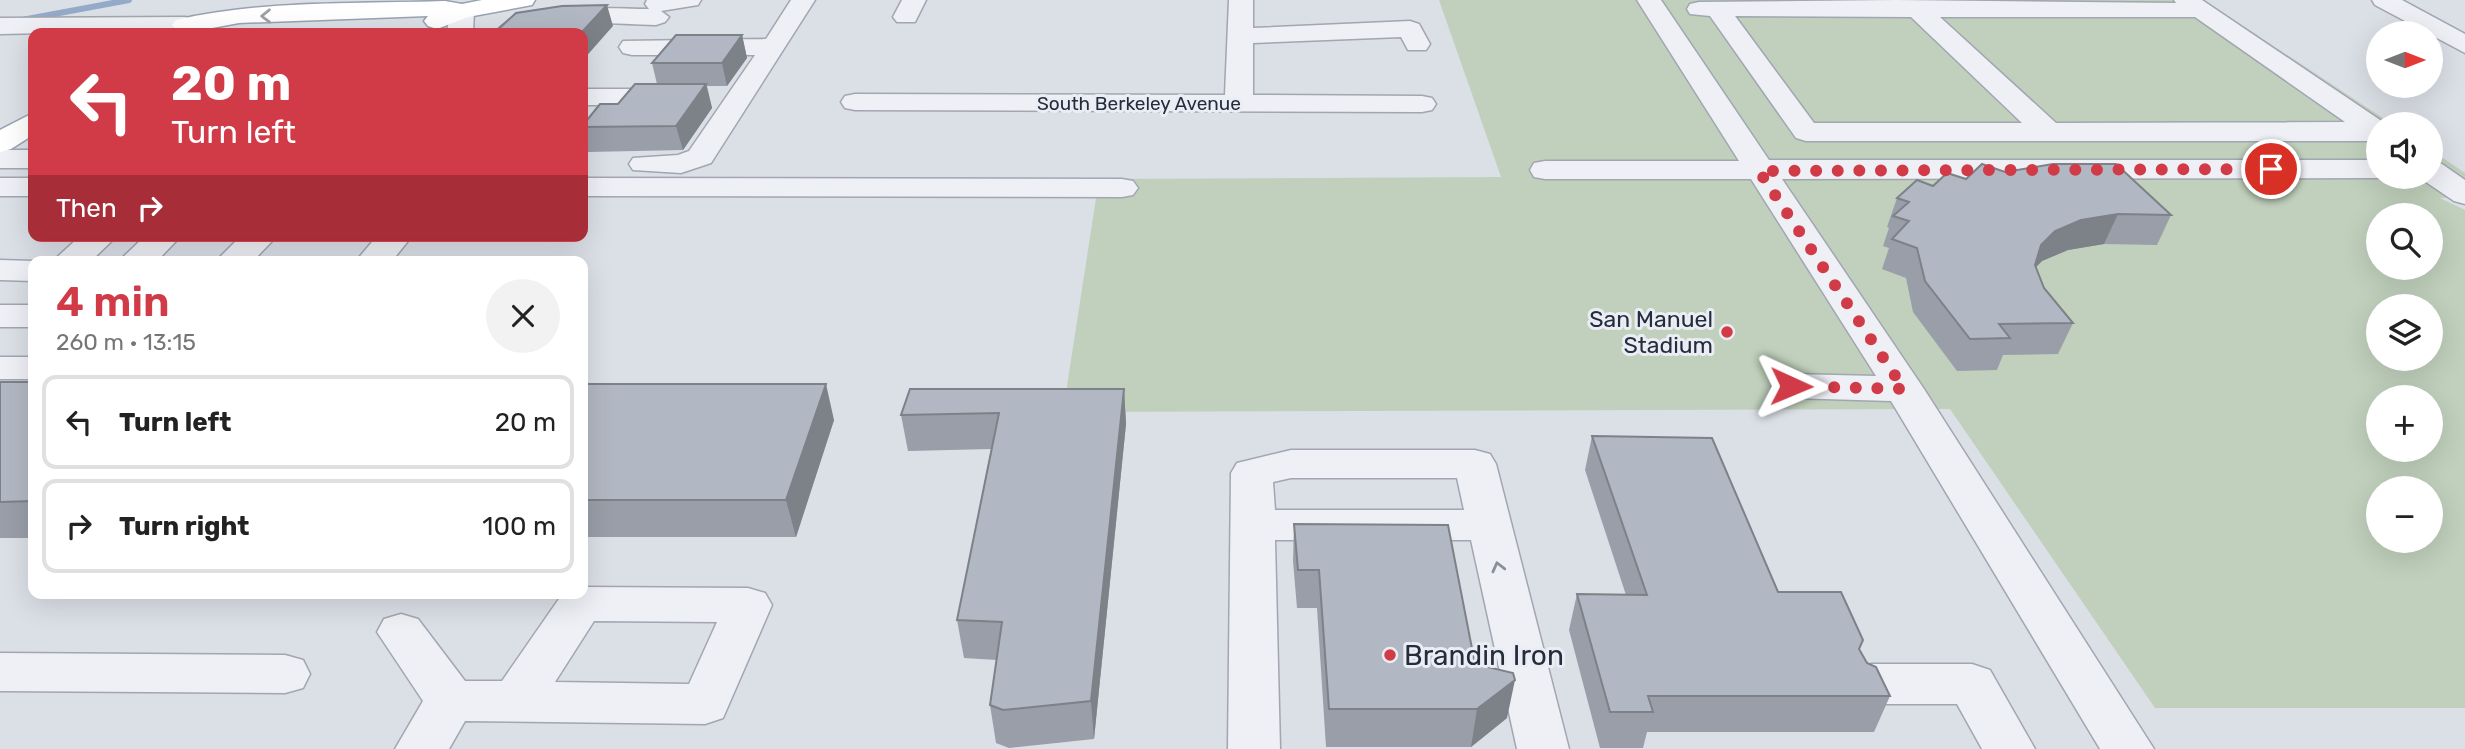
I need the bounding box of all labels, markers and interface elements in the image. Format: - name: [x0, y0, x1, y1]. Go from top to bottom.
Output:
- one-way arrow: [260, 8, 271, 24]
- north arrow: [2366, 21, 2443, 98]
- map controls: [2366, 21, 2443, 553]
- text: 20 m: [171, 54, 292, 112]
- icon: left: [56, 56, 147, 147]
- street label: South Berkeley Avenue: [1037, 92, 1241, 115]
- button: sound: [2366, 112, 2443, 189]
- text: Turn left: [171, 113, 296, 151]
- pin: [2241, 139, 2301, 199]
- icon: arrive: [2252, 150, 2290, 188]
- icon: right: [131, 189, 169, 227]
- text: Then: [56, 193, 117, 224]
- button: search: [2366, 203, 2443, 280]
- text: 4 min: [56, 277, 170, 327]
- button: close: [486, 279, 560, 353]
- button: layers: [2366, 294, 2443, 371]
- place label: San Manuel Stadium: [1589, 305, 1713, 359]
- marker: San Manuel Stadium: [1719, 324, 1735, 340]
- text: 260 m · 13:15: [56, 328, 196, 356]
- position arrow: [1754, 349, 1828, 423]
- button: +: [2366, 385, 2443, 462]
- icon: left: [60, 403, 98, 441]
- text: Turn left: [119, 407, 231, 438]
- text: 20 m: [495, 407, 556, 438]
- button: −: [2366, 476, 2443, 553]
- icon: right: [60, 507, 98, 545]
- text: Turn right: [119, 511, 249, 542]
- text: 100 m: [482, 511, 556, 542]
- one-way arrow: [1492, 561, 1506, 573]
- place label: Brandin Iron: [1404, 639, 1564, 672]
- marker: Brandin Iron: [1382, 647, 1398, 663]

